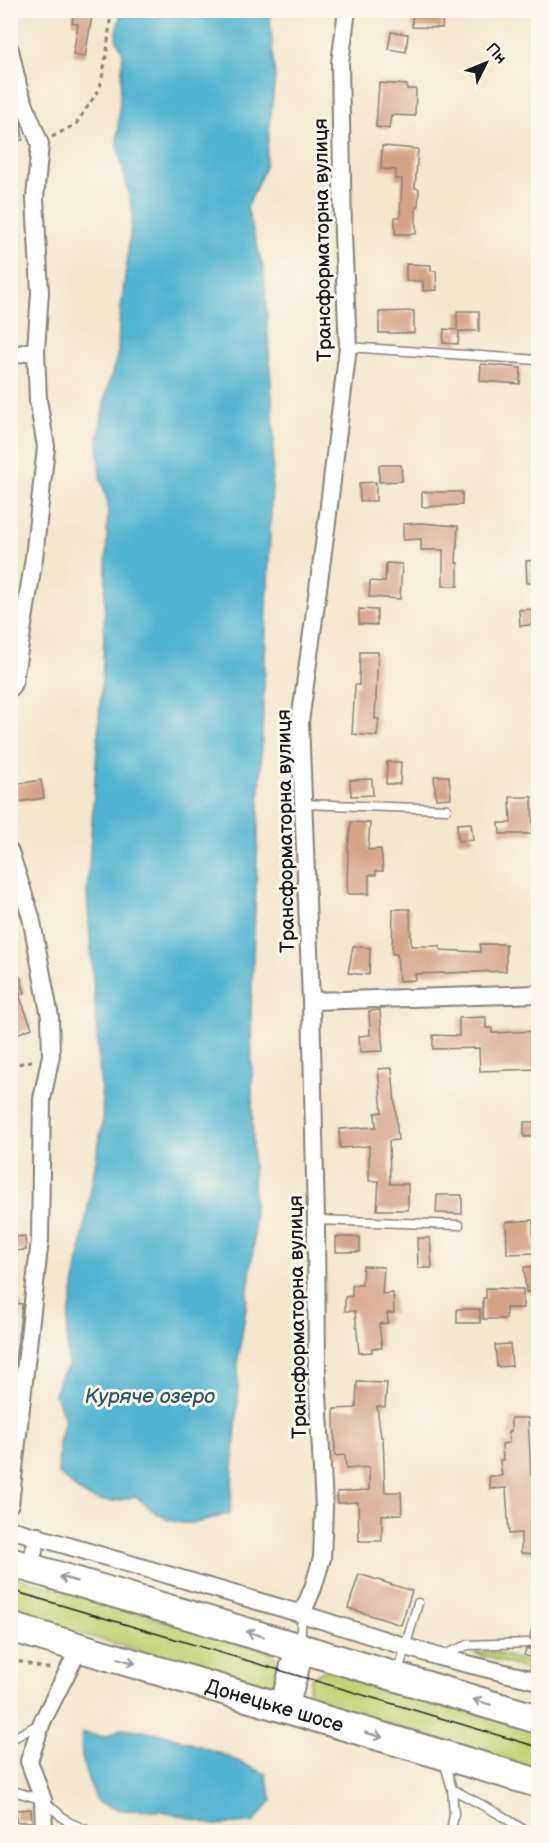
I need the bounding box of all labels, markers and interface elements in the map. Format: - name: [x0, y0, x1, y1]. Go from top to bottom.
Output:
- north arrow: [456, 33, 516, 93]
- text: Пн: [482, 40, 510, 68]
- street label: Трансформаторна вулиця: [309, 118, 337, 362]
- street label: Трансформаторна вулиця: [272, 709, 300, 953]
- street label: Трансформаторна вулиця: [284, 1195, 312, 1439]
- water label: Куряче озеро: [85, 1384, 215, 1409]
- one-way arrow: [59, 1573, 78, 1584]
- one-way arrow: [246, 1628, 265, 1639]
- one-way arrow: [117, 1656, 136, 1667]
- street label: Донецьке шосе: [203, 1674, 346, 1738]
- one-way arrow: [473, 1696, 492, 1707]
- one-way arrow: [364, 1730, 383, 1741]

